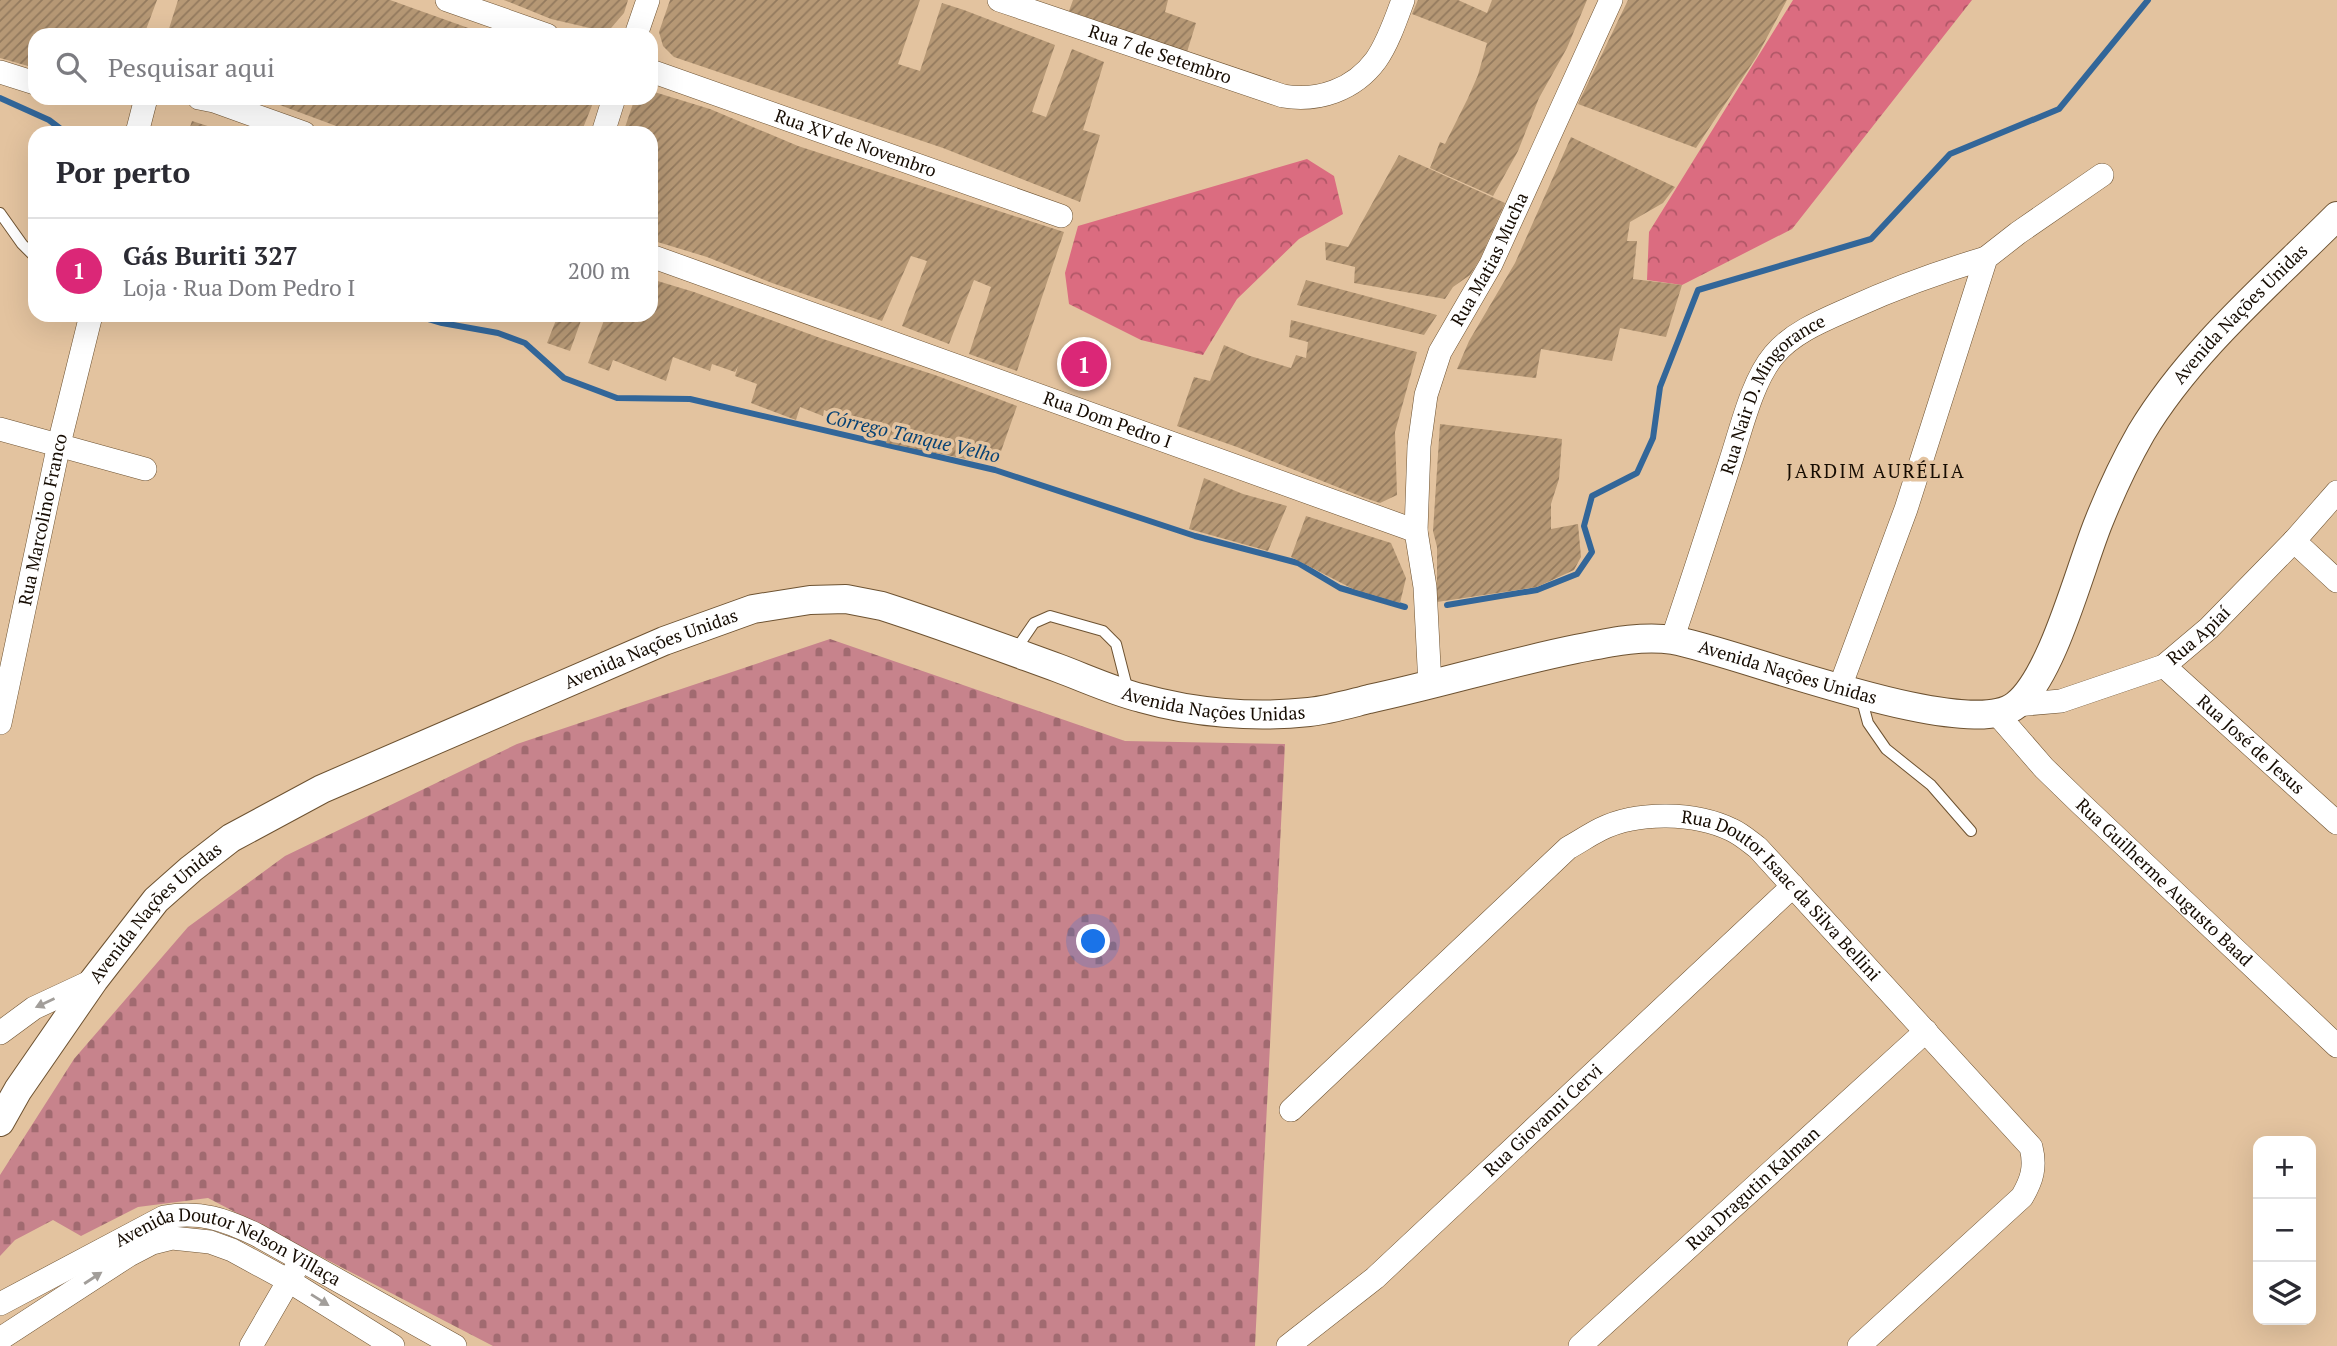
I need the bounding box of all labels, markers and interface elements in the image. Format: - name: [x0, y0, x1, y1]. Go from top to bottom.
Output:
- street label: Rua 7 de Setembro: [1086, 18, 1235, 89]
- search box: [28, 28, 658, 105]
- icon: search: [52, 48, 90, 86]
- text: Pesquisar aqui: [108, 50, 275, 84]
- street label: Rua XV de Novembro: [772, 103, 940, 182]
- text: Por perto: [56, 152, 190, 192]
- street label: Rua Matias Mucha: [1445, 188, 1533, 330]
- text: Gás Buriti 327: [123, 238, 298, 272]
- street label: Avenida Nações Unidas: [2167, 238, 2312, 388]
- text: 1: [73, 255, 86, 286]
- text: 200 m: [568, 255, 630, 286]
- text: Loja · Rua Dom Pedro I: [123, 272, 355, 303]
- street label: Rua Nair D. Mingorance: [1714, 308, 1829, 477]
- pin: 1: [1061, 338, 1107, 390]
- street label: Rua Dom Pedro I: [1040, 385, 1175, 453]
- water label: Córrego Tanque Velho: [823, 403, 1003, 468]
- street label: Rua Marcolino Franco: [12, 431, 72, 608]
- district label: JARDIM AURÉLIA: [1786, 458, 1966, 483]
- street label: Rua Apiaí: [2161, 600, 2235, 670]
- street label: Avenida Nações Unidas: [560, 603, 741, 694]
- street label: Avenida Nações Unidas: [1696, 634, 1880, 709]
- street label: Avenida Nações Unidas: [1119, 680, 1306, 726]
- street label: Rua José de Jesus: [2192, 689, 2310, 799]
- street label: Rua Guilherme Augusto Baad: [2071, 792, 2258, 971]
- street label: Rua Doutor Isaac da Silva Bellini: [1680, 804, 1887, 986]
- street label: Avenida Nações Unidas: [83, 837, 226, 988]
- your location: [1076, 924, 1110, 958]
- one-way arrow: [35, 997, 55, 1009]
- street label: Rua Giovanni Cervi: [1478, 1058, 1607, 1181]
- street label: Rua Dragutin Kalman: [1680, 1121, 1824, 1255]
- map controls: [2253, 1136, 2316, 1325]
- button: +: [2253, 1136, 2316, 1199]
- button: −: [2253, 1199, 2316, 1262]
- street label: Avenida Doutor Nelson Villaça: [110, 1202, 345, 1291]
- button: layers: [2253, 1262, 2316, 1325]
- one-way arrow: [84, 1271, 102, 1285]
- one-way arrow: [310, 1294, 329, 1307]

